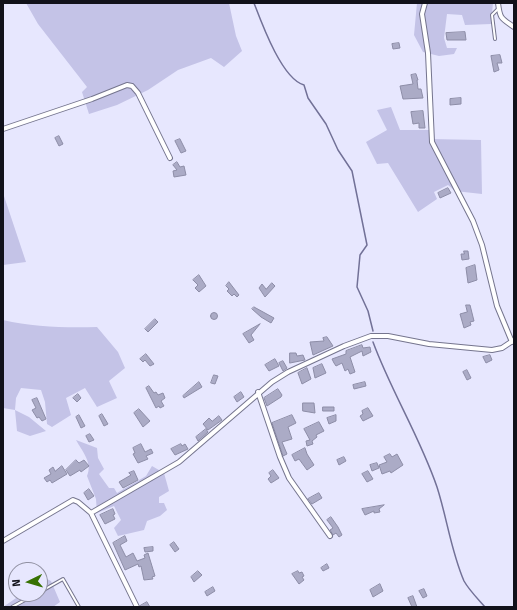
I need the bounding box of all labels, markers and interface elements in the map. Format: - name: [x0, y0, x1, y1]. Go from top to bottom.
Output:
- north arrow: [8, 562, 48, 602]
- text: N: [10, 579, 23, 587]

